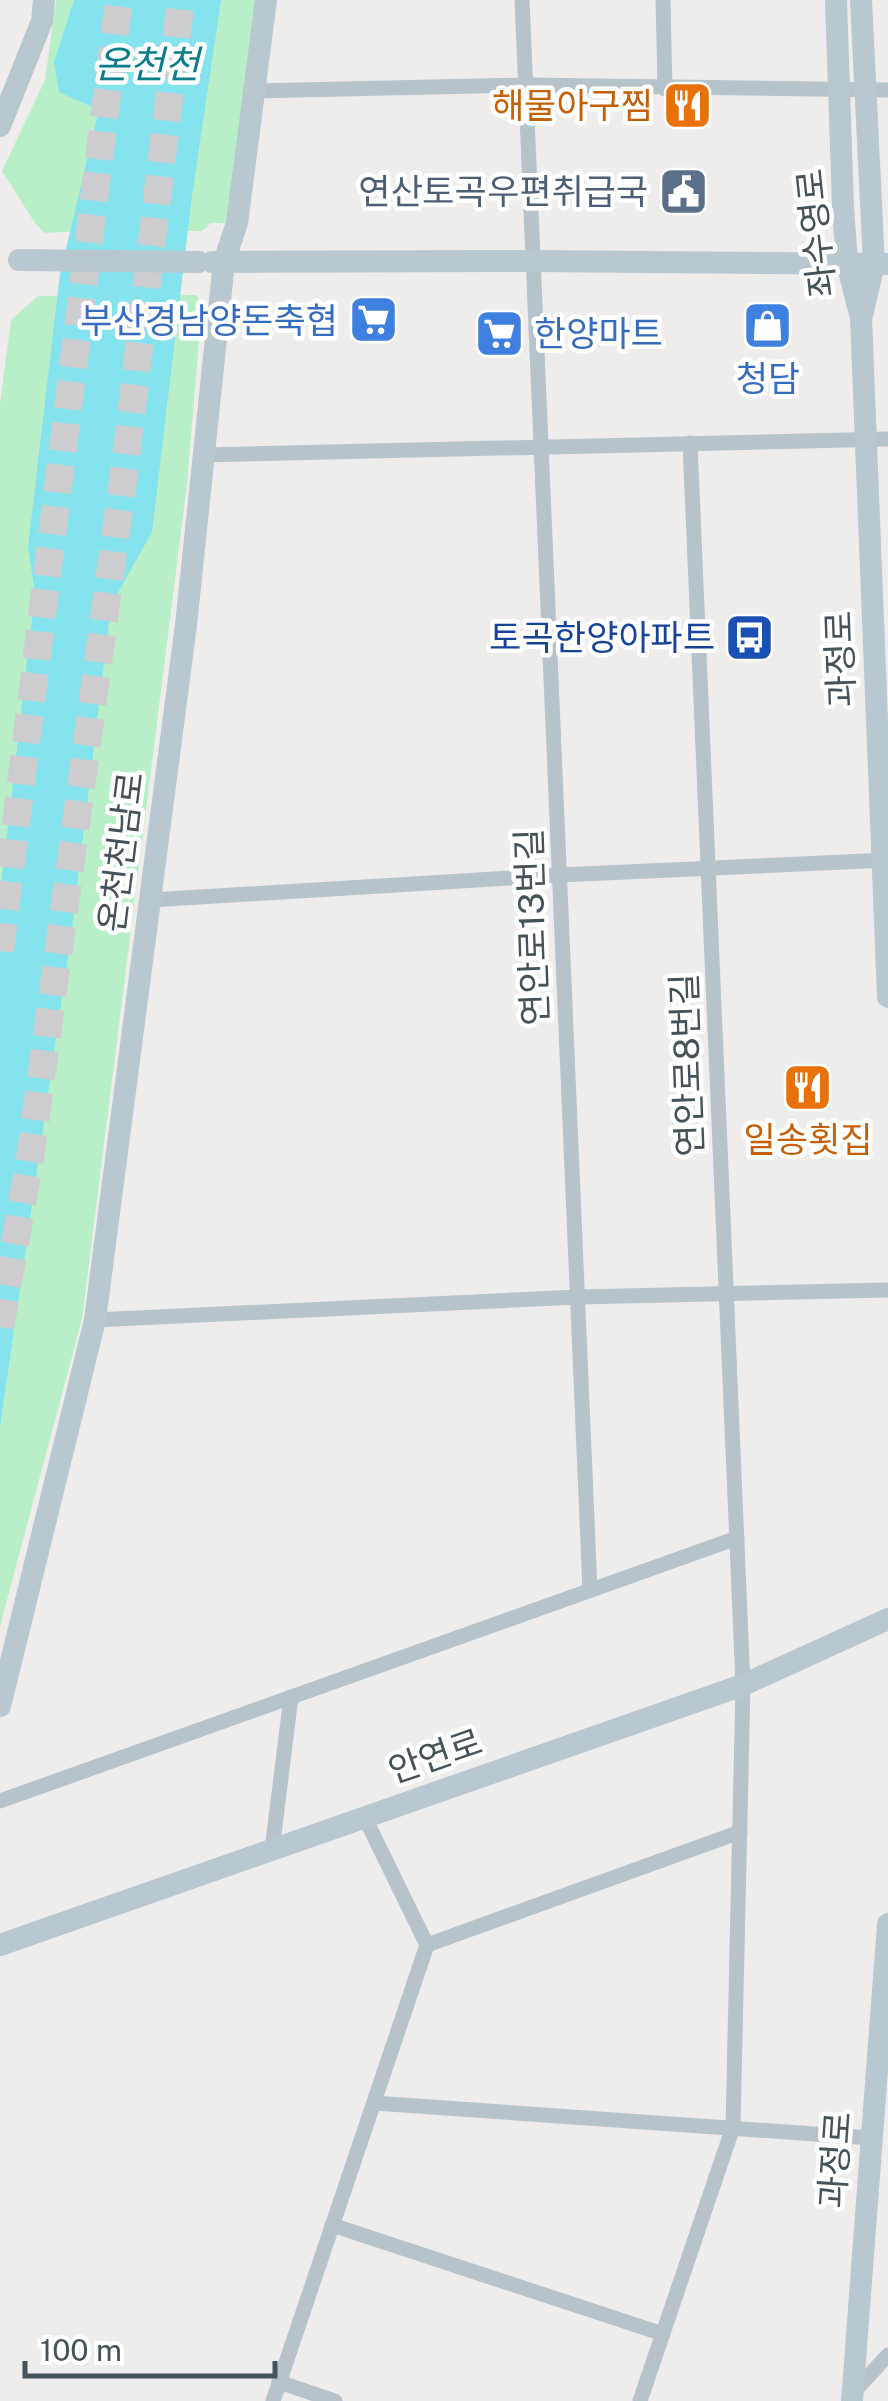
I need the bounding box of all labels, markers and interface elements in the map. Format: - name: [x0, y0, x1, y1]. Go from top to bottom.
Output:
- water label: 온천천: [95, 42, 203, 87]
- restaurant icon: 해물아구찜: [662, 79, 714, 131]
- place label: 해물아구찜: [492, 85, 653, 126]
- public building icon: 연산토곡우편취급국: [657, 165, 709, 217]
- street label: 좌수영로: [789, 167, 843, 299]
- place label: 연산토곡우편취급국: [358, 171, 648, 212]
- supermarket icon: 부산경남양돈축협: [347, 294, 399, 346]
- place label: 부산경남양돈축협: [80, 300, 338, 341]
- shop icon: 청담: [742, 300, 794, 352]
- supermarket icon: 한양마트: [473, 307, 525, 359]
- place label: 한양마트: [534, 313, 663, 354]
- place label: 청담: [736, 358, 800, 399]
- street label: 과정로: [818, 610, 862, 708]
- bus stop icon: 토곡한양아파트: [724, 611, 776, 663]
- place label: 토곡한양아파트: [490, 617, 715, 658]
- street label: 온천천남로: [91, 770, 151, 934]
- street label: 연안로13번길: [508, 828, 556, 1026]
- street label: 연안로8번길: [663, 973, 711, 1157]
- restaurant icon: 일송횟집: [782, 1061, 834, 1113]
- place label: 일송횟집: [744, 1119, 872, 1160]
- street label: 안연로: [383, 1721, 487, 1791]
- street label: 과정로: [811, 2110, 859, 2210]
- scale bar: [25, 2316, 275, 2378]
- text: 100 m: [40, 2332, 122, 2368]

